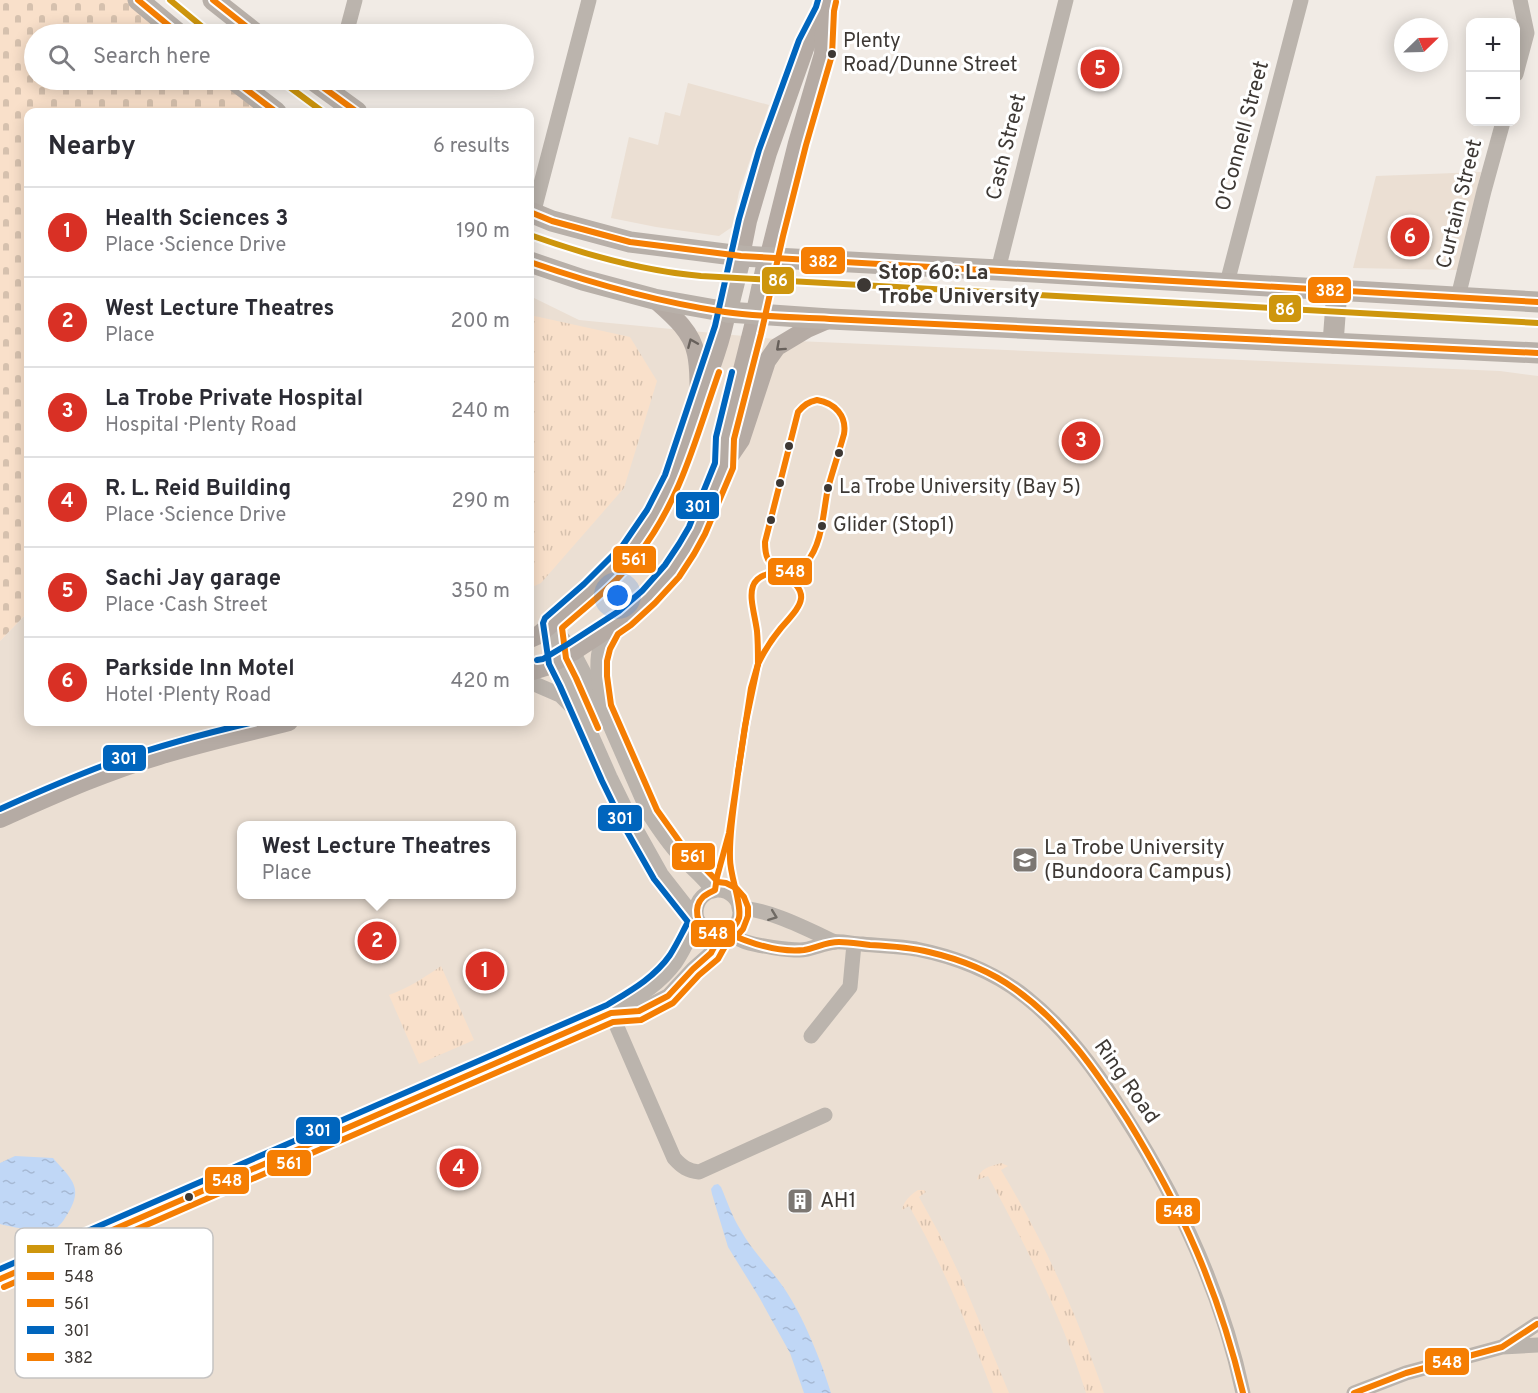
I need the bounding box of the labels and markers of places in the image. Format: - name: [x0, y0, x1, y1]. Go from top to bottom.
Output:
- place label: Plenty Road/Dunne Street: [843, 29, 1018, 79]
- pin: 5: [1080, 46, 1120, 92]
- marker: Plenty Road/Dunne Street: [826, 48, 838, 60]
- pin: 6: [1390, 214, 1430, 260]
- place label: Stop 60: La Trobe University: [878, 260, 1040, 311]
- marker: Stop 60: La Trobe University: [855, 276, 873, 294]
- pin: 3: [1062, 418, 1100, 464]
- unlabelled marker: [783, 440, 795, 452]
- unlabelled marker: [833, 447, 845, 459]
- place label: La Trobe University (Bay 5): [839, 475, 1081, 501]
- unlabelled marker: [774, 477, 786, 489]
- marker: La Trobe University (Bay 5): [822, 482, 834, 494]
- place label: Glider (Stop1): [833, 513, 954, 539]
- unlabelled marker: [765, 514, 777, 526]
- marker: Glider (Stop1): [816, 520, 828, 532]
- place label: La Trobe University (Bundoora Campus): [1044, 835, 1232, 886]
- school or university icon: La Trobe University (Bundoora Campus): [1010, 845, 1040, 875]
- pin: 2: [358, 918, 397, 964]
- pin: 1: [466, 948, 504, 994]
- pin: 4: [440, 1146, 478, 1190]
- building icon: AH1: [785, 1186, 815, 1216]
- place label: AH1: [820, 1188, 856, 1215]
- unlabelled marker: [183, 1191, 195, 1203]

